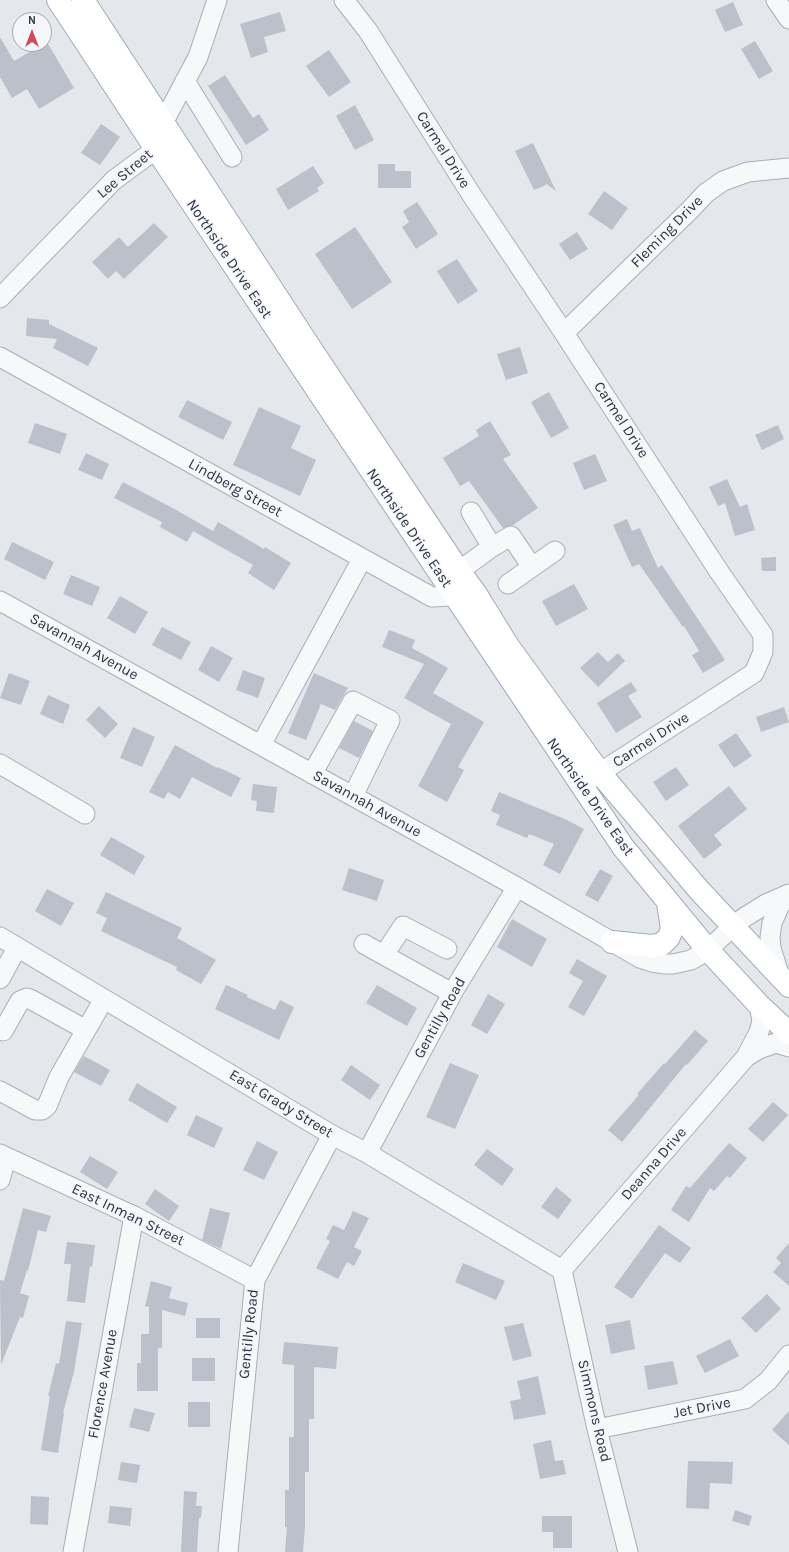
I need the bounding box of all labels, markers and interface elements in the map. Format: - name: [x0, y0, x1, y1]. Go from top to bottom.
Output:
- north arrow: [12, 12, 52, 52]
- text: N: [28, 14, 36, 27]
- street label: Carmel Drive: [412, 108, 474, 192]
- street label: Lee Street: [93, 146, 157, 202]
- street label: Fleming Drive: [627, 192, 707, 272]
- street label: Northside Drive East: [182, 196, 276, 322]
- street label: Carmel Drive: [590, 378, 652, 462]
- street label: Lindberg Street: [185, 455, 285, 521]
- street label: Northside Drive East: [362, 465, 456, 591]
- street label: Savannah Avenue: [27, 610, 141, 684]
- street label: Carmel Drive: [609, 709, 693, 771]
- street label: Northside Drive East: [543, 735, 637, 859]
- street label: Savannah Avenue: [310, 767, 424, 841]
- street label: Gentilly Road: [410, 974, 470, 1062]
- street label: East Grady Street: [226, 1066, 336, 1142]
- street label: Deanna Drive: [617, 1124, 691, 1204]
- street label: East Inman Street: [69, 1180, 187, 1250]
- street label: Gentilly Road: [235, 1288, 263, 1380]
- street label: Florence Avenue: [85, 1328, 121, 1440]
- street label: Simmons Road: [573, 1358, 615, 1464]
- street label: Jet Drive: [672, 1394, 732, 1422]

